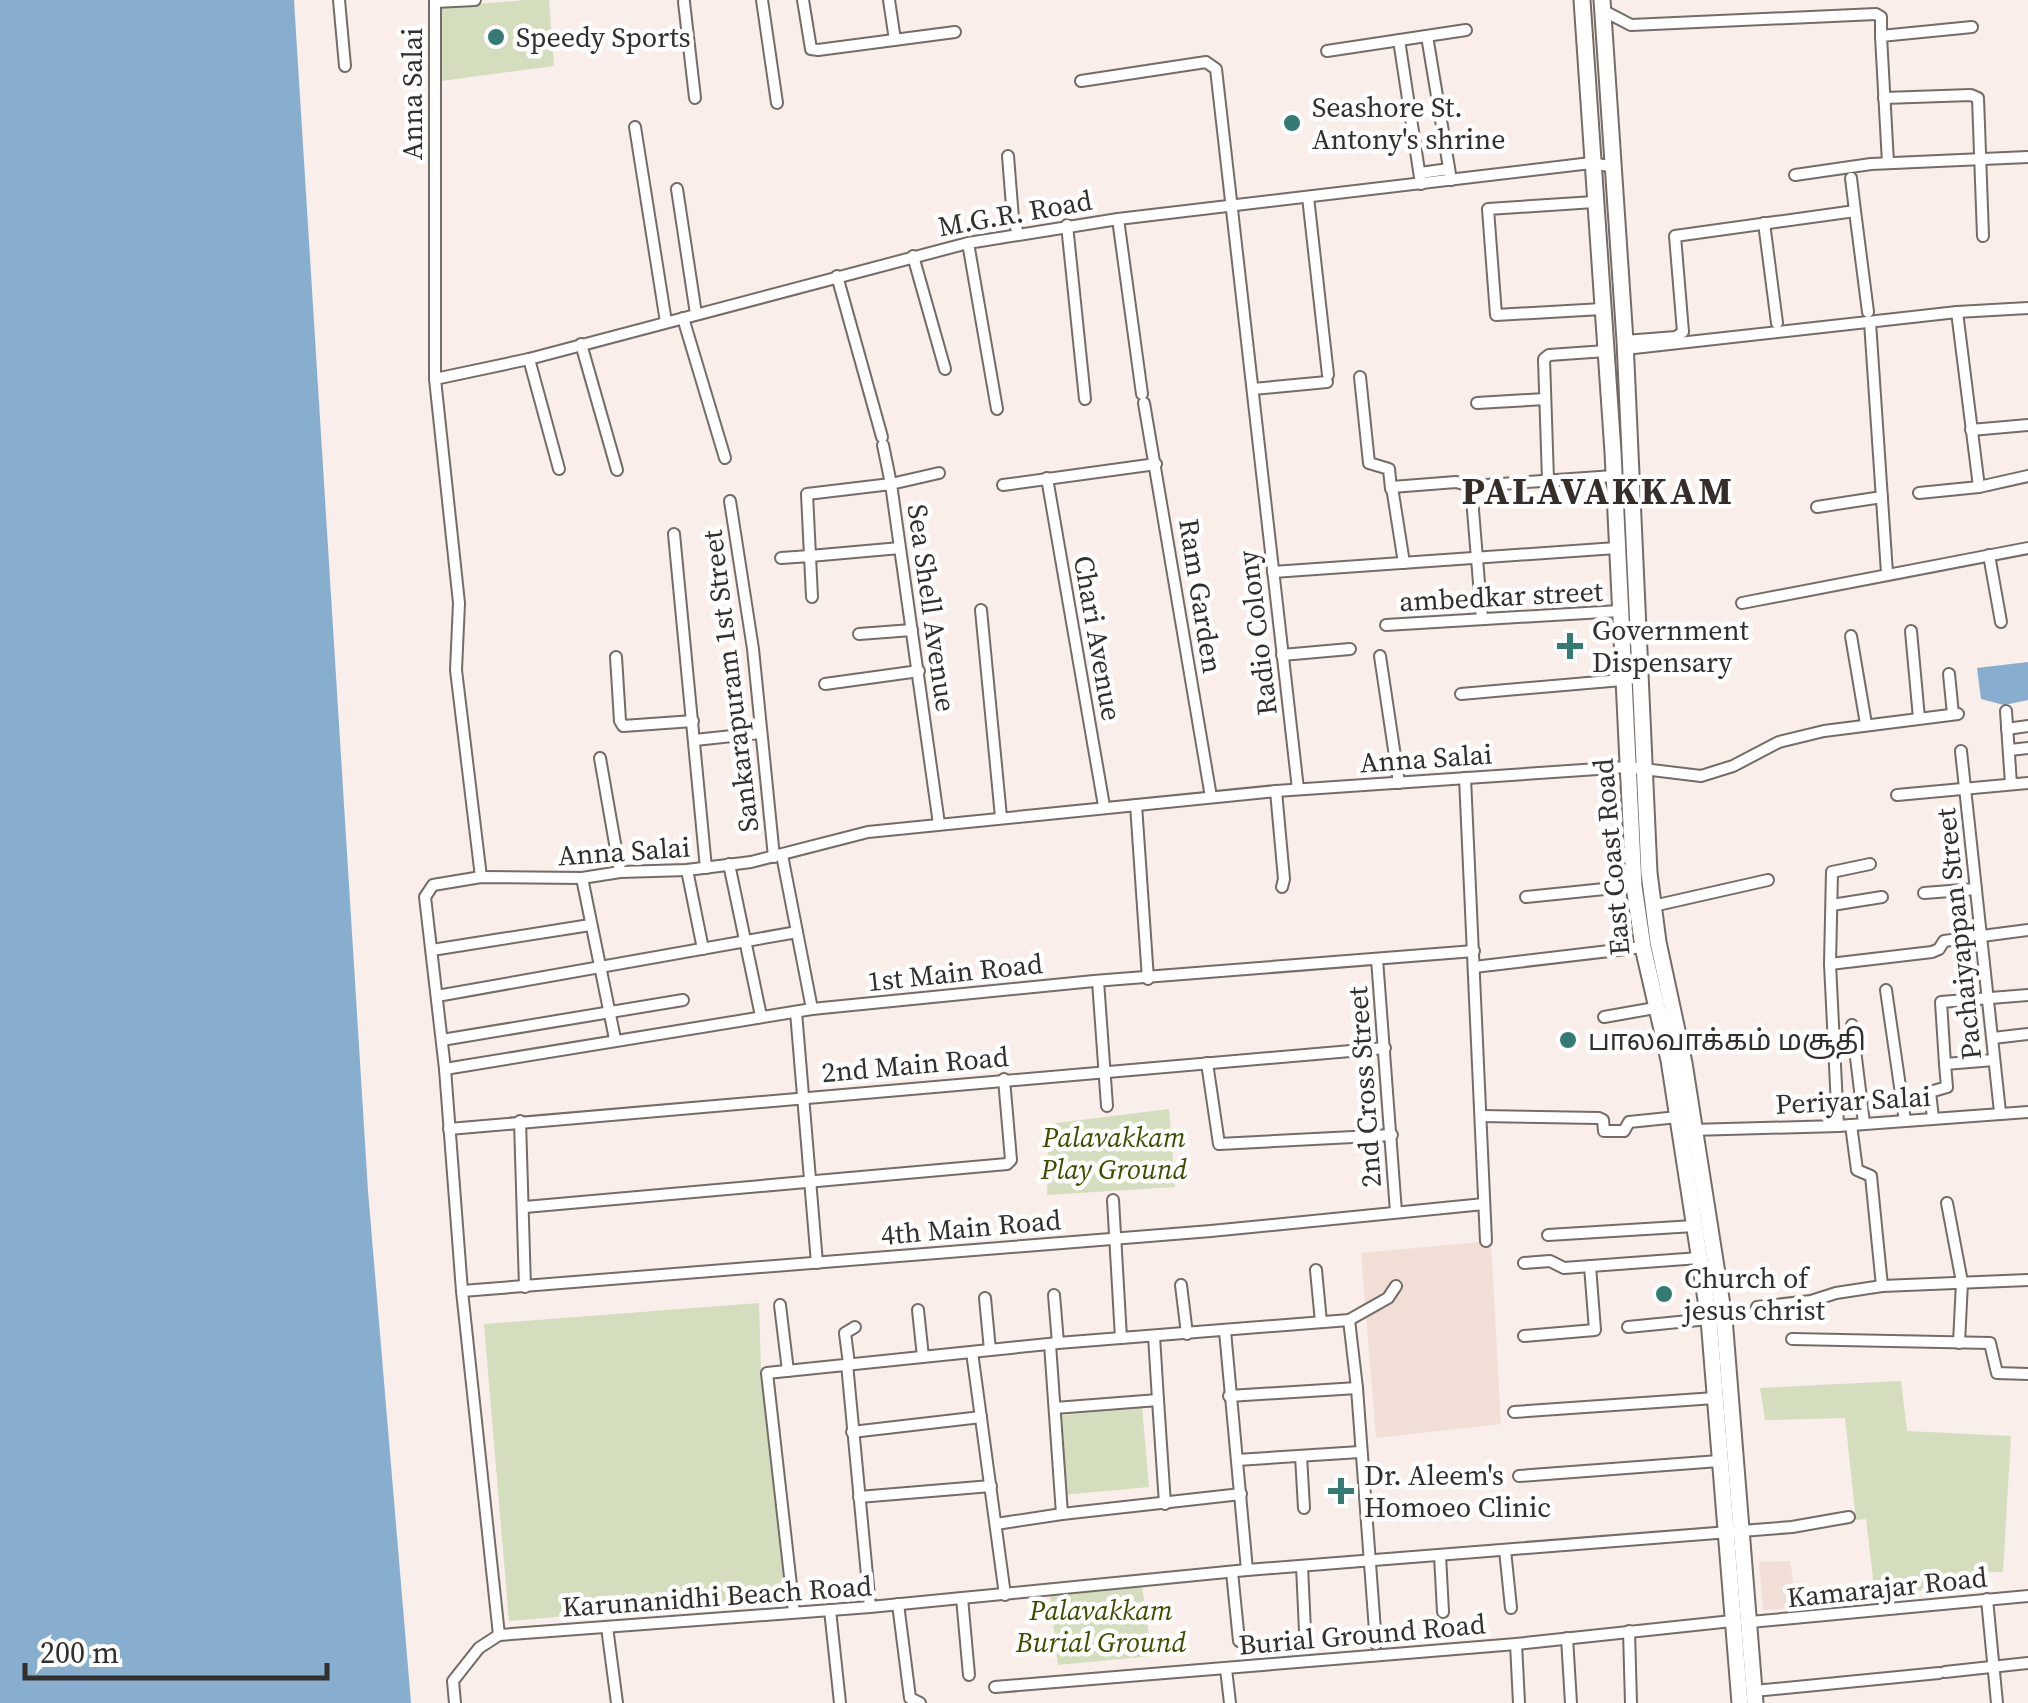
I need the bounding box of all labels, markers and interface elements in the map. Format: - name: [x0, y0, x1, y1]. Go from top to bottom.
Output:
- place label: Speedy Sports: [516, 18, 691, 56]
- marker: Speedy Sports: [485, 26, 507, 48]
- street label: Anna Salai: [393, 28, 431, 160]
- place label: Seashore St. Antony's shrine: [1312, 88, 1505, 158]
- marker: Seashore St. Antony's shrine: [1281, 112, 1303, 134]
- street label: M.G.R. Road: [935, 181, 1095, 245]
- district label: PALAVAKKAM: [1461, 465, 1735, 517]
- street label: Sea Shell Avenue: [899, 502, 965, 714]
- street label: Ram Garden: [1170, 516, 1232, 676]
- street label: Sankarapuram 1st Street: [693, 527, 767, 834]
- street label: Radio Colony: [1228, 548, 1286, 717]
- street label: Chari Avenue: [1065, 552, 1131, 724]
- street label: ambedkar street: [1398, 572, 1605, 620]
- place label: Government Dispensary: [1592, 611, 1749, 681]
- marker: Government Dispensary: [1557, 633, 1583, 659]
- street label: Anna Salai: [1359, 734, 1493, 782]
- street label: East Coast Road: [1583, 757, 1639, 957]
- street label: Pachaiyappan Street: [1926, 805, 1990, 1062]
- street label: Anna Salai: [557, 827, 691, 875]
- street label: 1st Main Road: [865, 944, 1045, 1000]
- street label: 2nd Cross Street: [1338, 984, 1390, 1189]
- place label: பாலவாக்கம் மசூதி: [1588, 1021, 1866, 1059]
- marker: பாலவாக்கம் மசூதி: [1557, 1029, 1579, 1051]
- street label: 2nd Main Road: [820, 1037, 1010, 1091]
- street label: Periyar Salai: [1774, 1077, 1932, 1123]
- park label: Palavakkam Play Ground: [1040, 1118, 1188, 1188]
- street label: 4th Main Road: [879, 1200, 1063, 1254]
- place label: Church of jesus christ: [1681, 1259, 1826, 1329]
- marker: Church of jesus christ: [1653, 1283, 1675, 1305]
- place label: Dr. Aleem's Homoeo Clinic: [1364, 1456, 1551, 1526]
- marker: Dr. Aleem's Homoeo Clinic: [1328, 1478, 1354, 1504]
- street label: Kamarajar Road: [1785, 1558, 1989, 1616]
- street label: Karunanidhi Beach Road: [561, 1566, 873, 1626]
- park label: Palavakkam Burial Ground: [1015, 1591, 1187, 1661]
- street label: Burial Ground Road: [1237, 1604, 1487, 1664]
- scale bar: [25, 1618, 328, 1680]
- text: 200 m: [40, 1632, 119, 1673]

